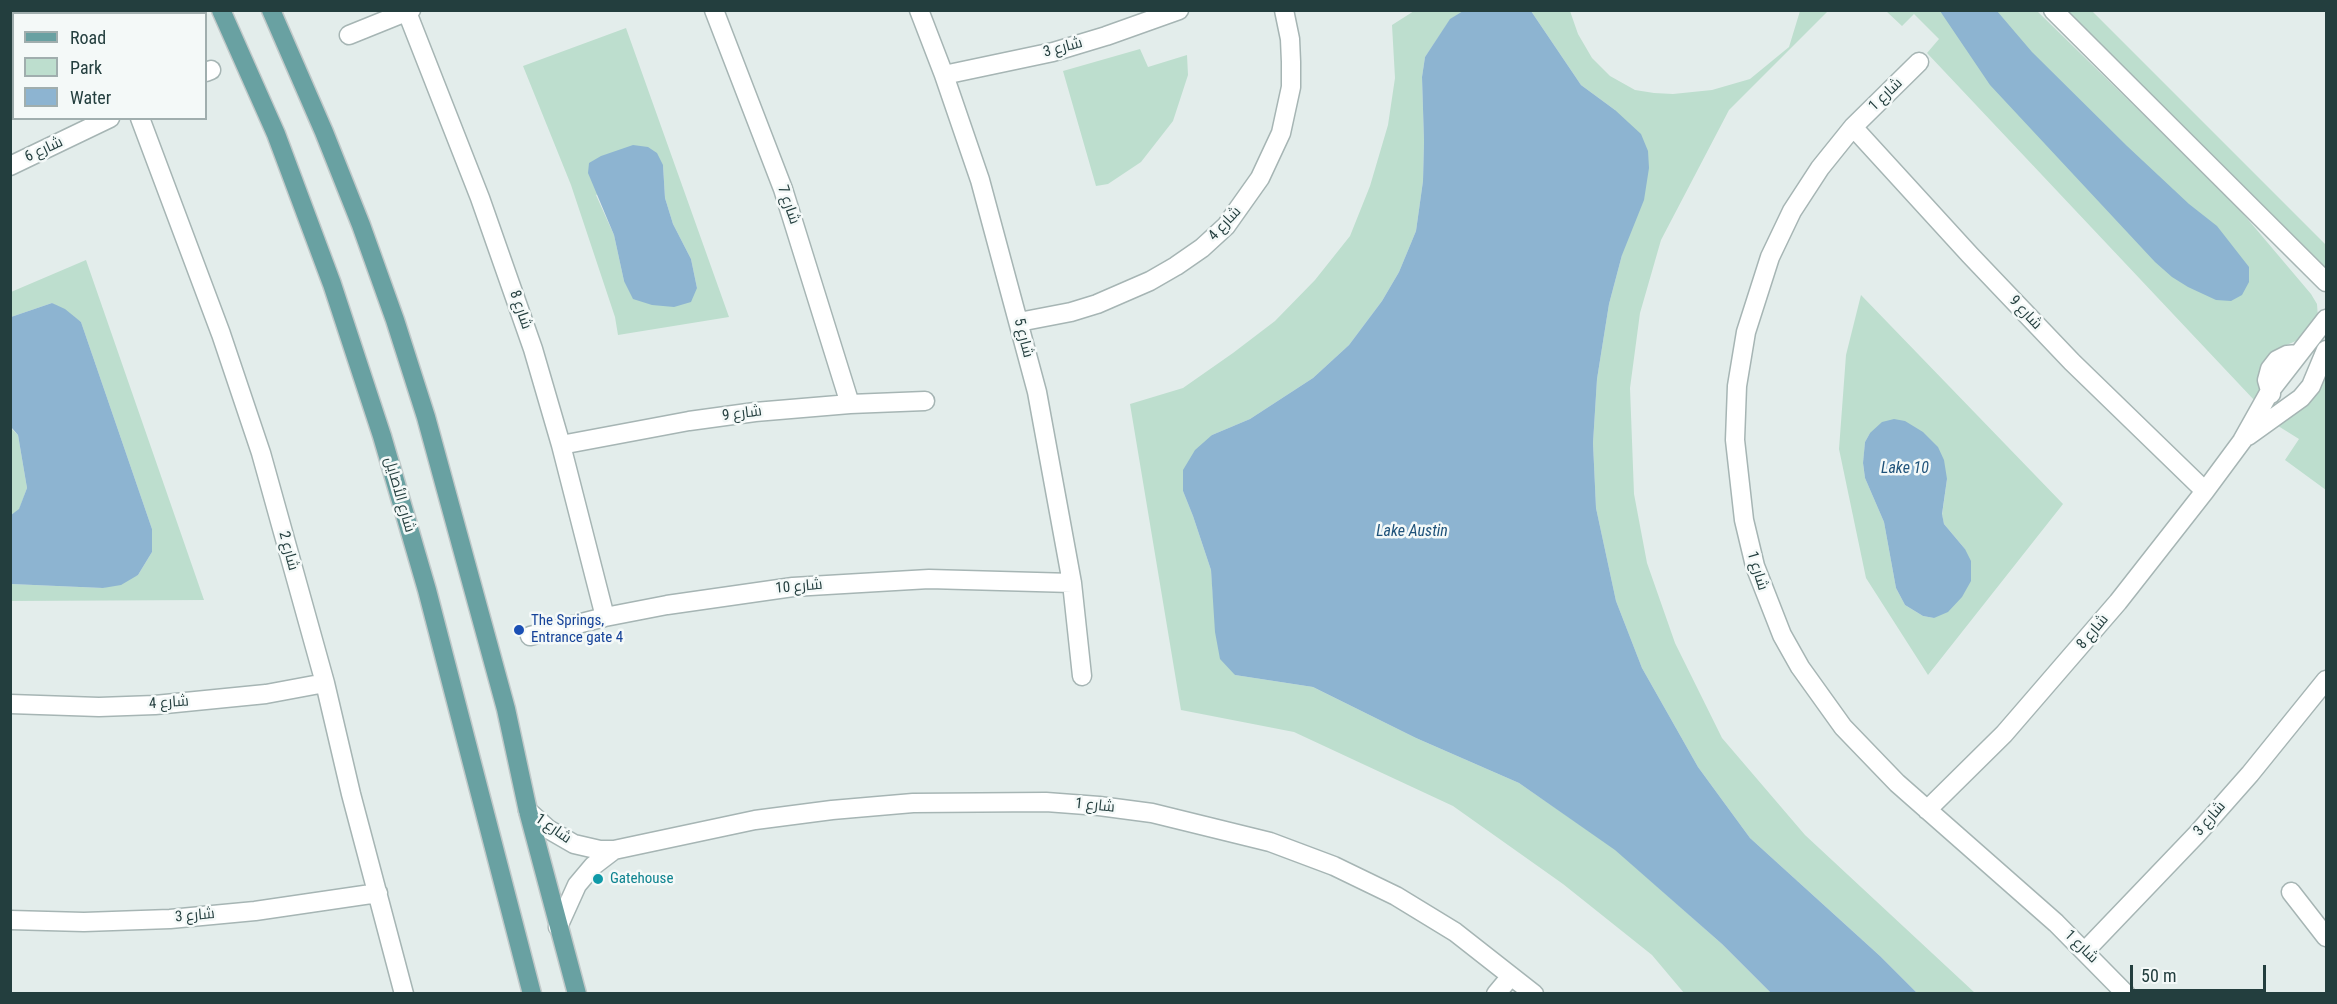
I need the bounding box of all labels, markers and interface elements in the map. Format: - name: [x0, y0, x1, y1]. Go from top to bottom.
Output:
- legend: [12, 12, 207, 120]
- text: Road: [70, 27, 106, 48]
- street label: شارع 3: [1041, 34, 1085, 62]
- text: Park: [70, 57, 102, 78]
- street label: شارع 1: [1865, 75, 1907, 115]
- text: Water: [70, 87, 111, 108]
- street label: شارع 6: [22, 133, 66, 167]
- street label: شارع 7: [773, 183, 803, 227]
- street label: شارع 4: [1205, 203, 1245, 245]
- street label: شارع 8: [505, 288, 535, 332]
- street label: شارع 9: [2005, 292, 2045, 334]
- street label: شارع 5: [1009, 316, 1037, 360]
- street label: شارع 9: [721, 403, 763, 425]
- street label: شارع الأصايل: [380, 455, 418, 535]
- water label: Lake 10: [1881, 459, 1929, 479]
- water label: Lake Austin: [1376, 522, 1448, 542]
- street label: شارع 2: [274, 529, 302, 573]
- street label: شارع 1: [1743, 549, 1771, 593]
- street label: شارع 10: [775, 576, 823, 598]
- street label: شارع 8: [2073, 611, 2113, 653]
- place label: The Springs, Entrance gate 4: [531, 612, 623, 647]
- marker: The Springs, Entrance gate 4: [512, 623, 526, 637]
- street label: شارع 4: [148, 693, 190, 713]
- street label: شارع 1: [1074, 795, 1116, 817]
- street label: شارع 3: [2190, 798, 2230, 840]
- street label: شارع 1: [531, 810, 575, 848]
- place label: Gatehouse: [610, 870, 673, 888]
- marker: Gatehouse: [591, 872, 605, 886]
- street label: شارع 3: [174, 905, 216, 927]
- street label: شارع 1: [2060, 927, 2102, 967]
- scale bar: [2133, 953, 2270, 991]
- text: 50 m: [2141, 965, 2176, 986]

